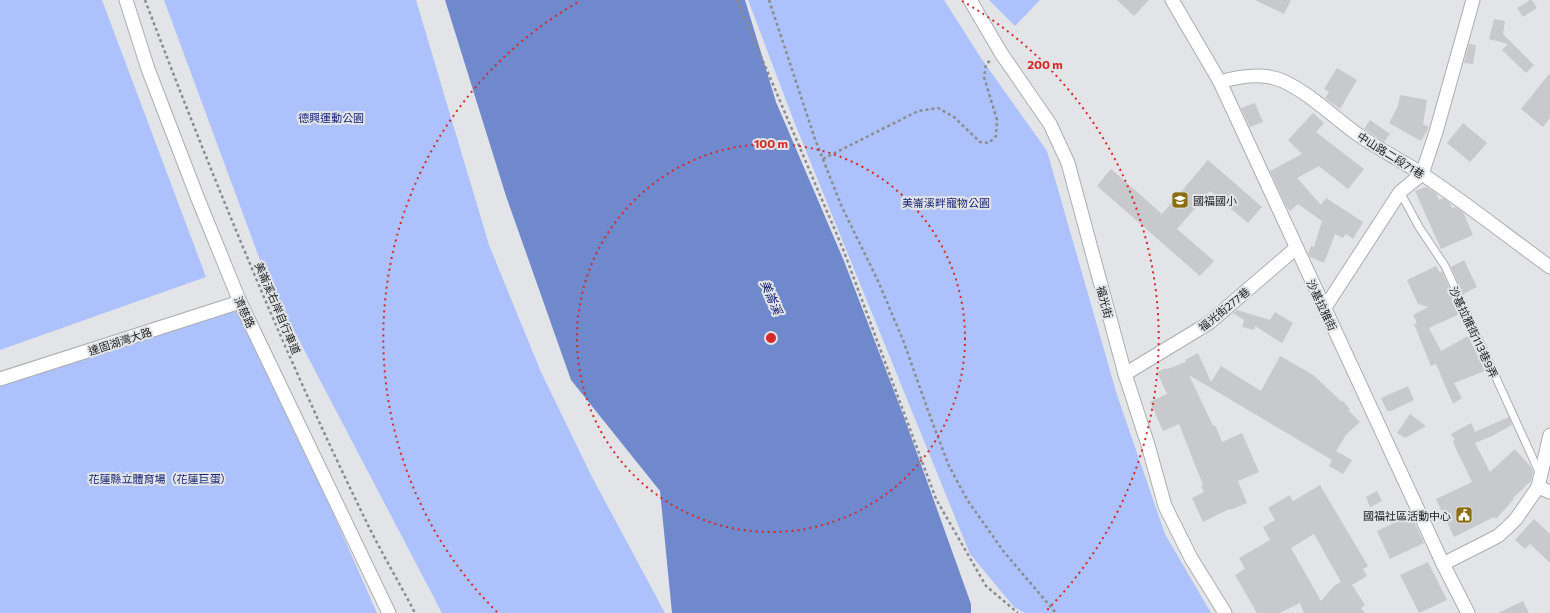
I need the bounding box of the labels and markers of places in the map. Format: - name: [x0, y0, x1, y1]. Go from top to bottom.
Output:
- school or university icon: 國福國小: [1170, 190, 1190, 210]
- place label: 國福國小: [1193, 194, 1237, 207]
- centre of rings: [764, 331, 778, 345]
- public building icon: 國福社區活動中心: [1454, 505, 1474, 525]
- place label: 國福社區活動中心: [1363, 509, 1451, 522]

